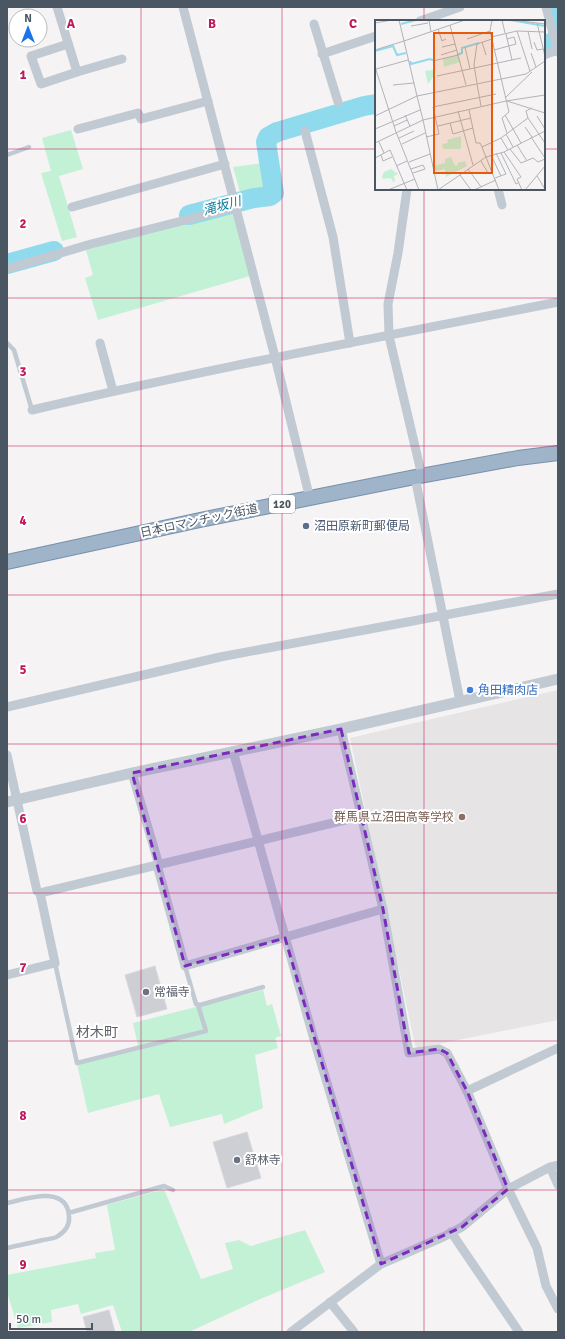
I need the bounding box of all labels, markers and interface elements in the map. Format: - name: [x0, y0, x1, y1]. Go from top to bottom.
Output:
- north arrow: [8, 8, 48, 48]
- text: N: [24, 12, 32, 25]
- text: A: [67, 16, 76, 32]
- text: B: [208, 16, 216, 32]
- text: C: [349, 16, 357, 32]
- inset map: [375, 20, 545, 190]
- text: 1: [19, 67, 27, 83]
- water label: 滝坂川: [201, 193, 245, 219]
- text: 2: [19, 216, 27, 232]
- text: 3: [19, 364, 27, 380]
- road number: 120: [269, 495, 295, 513]
- street label: 日本ロマンチック街道: [139, 501, 259, 541]
- text: 4: [19, 513, 27, 529]
- place label: 沼田原新町郵便局: [314, 519, 410, 534]
- marker: 沼田原新町郵便局: [301, 521, 311, 531]
- text: 5: [19, 662, 27, 678]
- place label: 角田精肉店: [478, 683, 538, 698]
- marker: 角田精肉店: [465, 685, 475, 695]
- place label: 群馬県立沼田高等学校: [334, 810, 454, 825]
- text: 6: [19, 811, 27, 827]
- marker: 群馬県立沼田高等学校: [457, 812, 467, 822]
- text: 7: [19, 960, 27, 976]
- place label: 常福寺: [154, 985, 190, 1000]
- marker: 常福寺: [141, 987, 151, 997]
- district label: 材木町: [76, 1024, 118, 1041]
- text: 8: [19, 1108, 27, 1124]
- place label: 舒林寺: [245, 1153, 281, 1168]
- marker: 舒林寺: [232, 1155, 242, 1165]
- text: 9: [19, 1257, 27, 1273]
- scale bar: [10, 1305, 92, 1331]
- text: 50 m: [16, 1312, 41, 1327]

